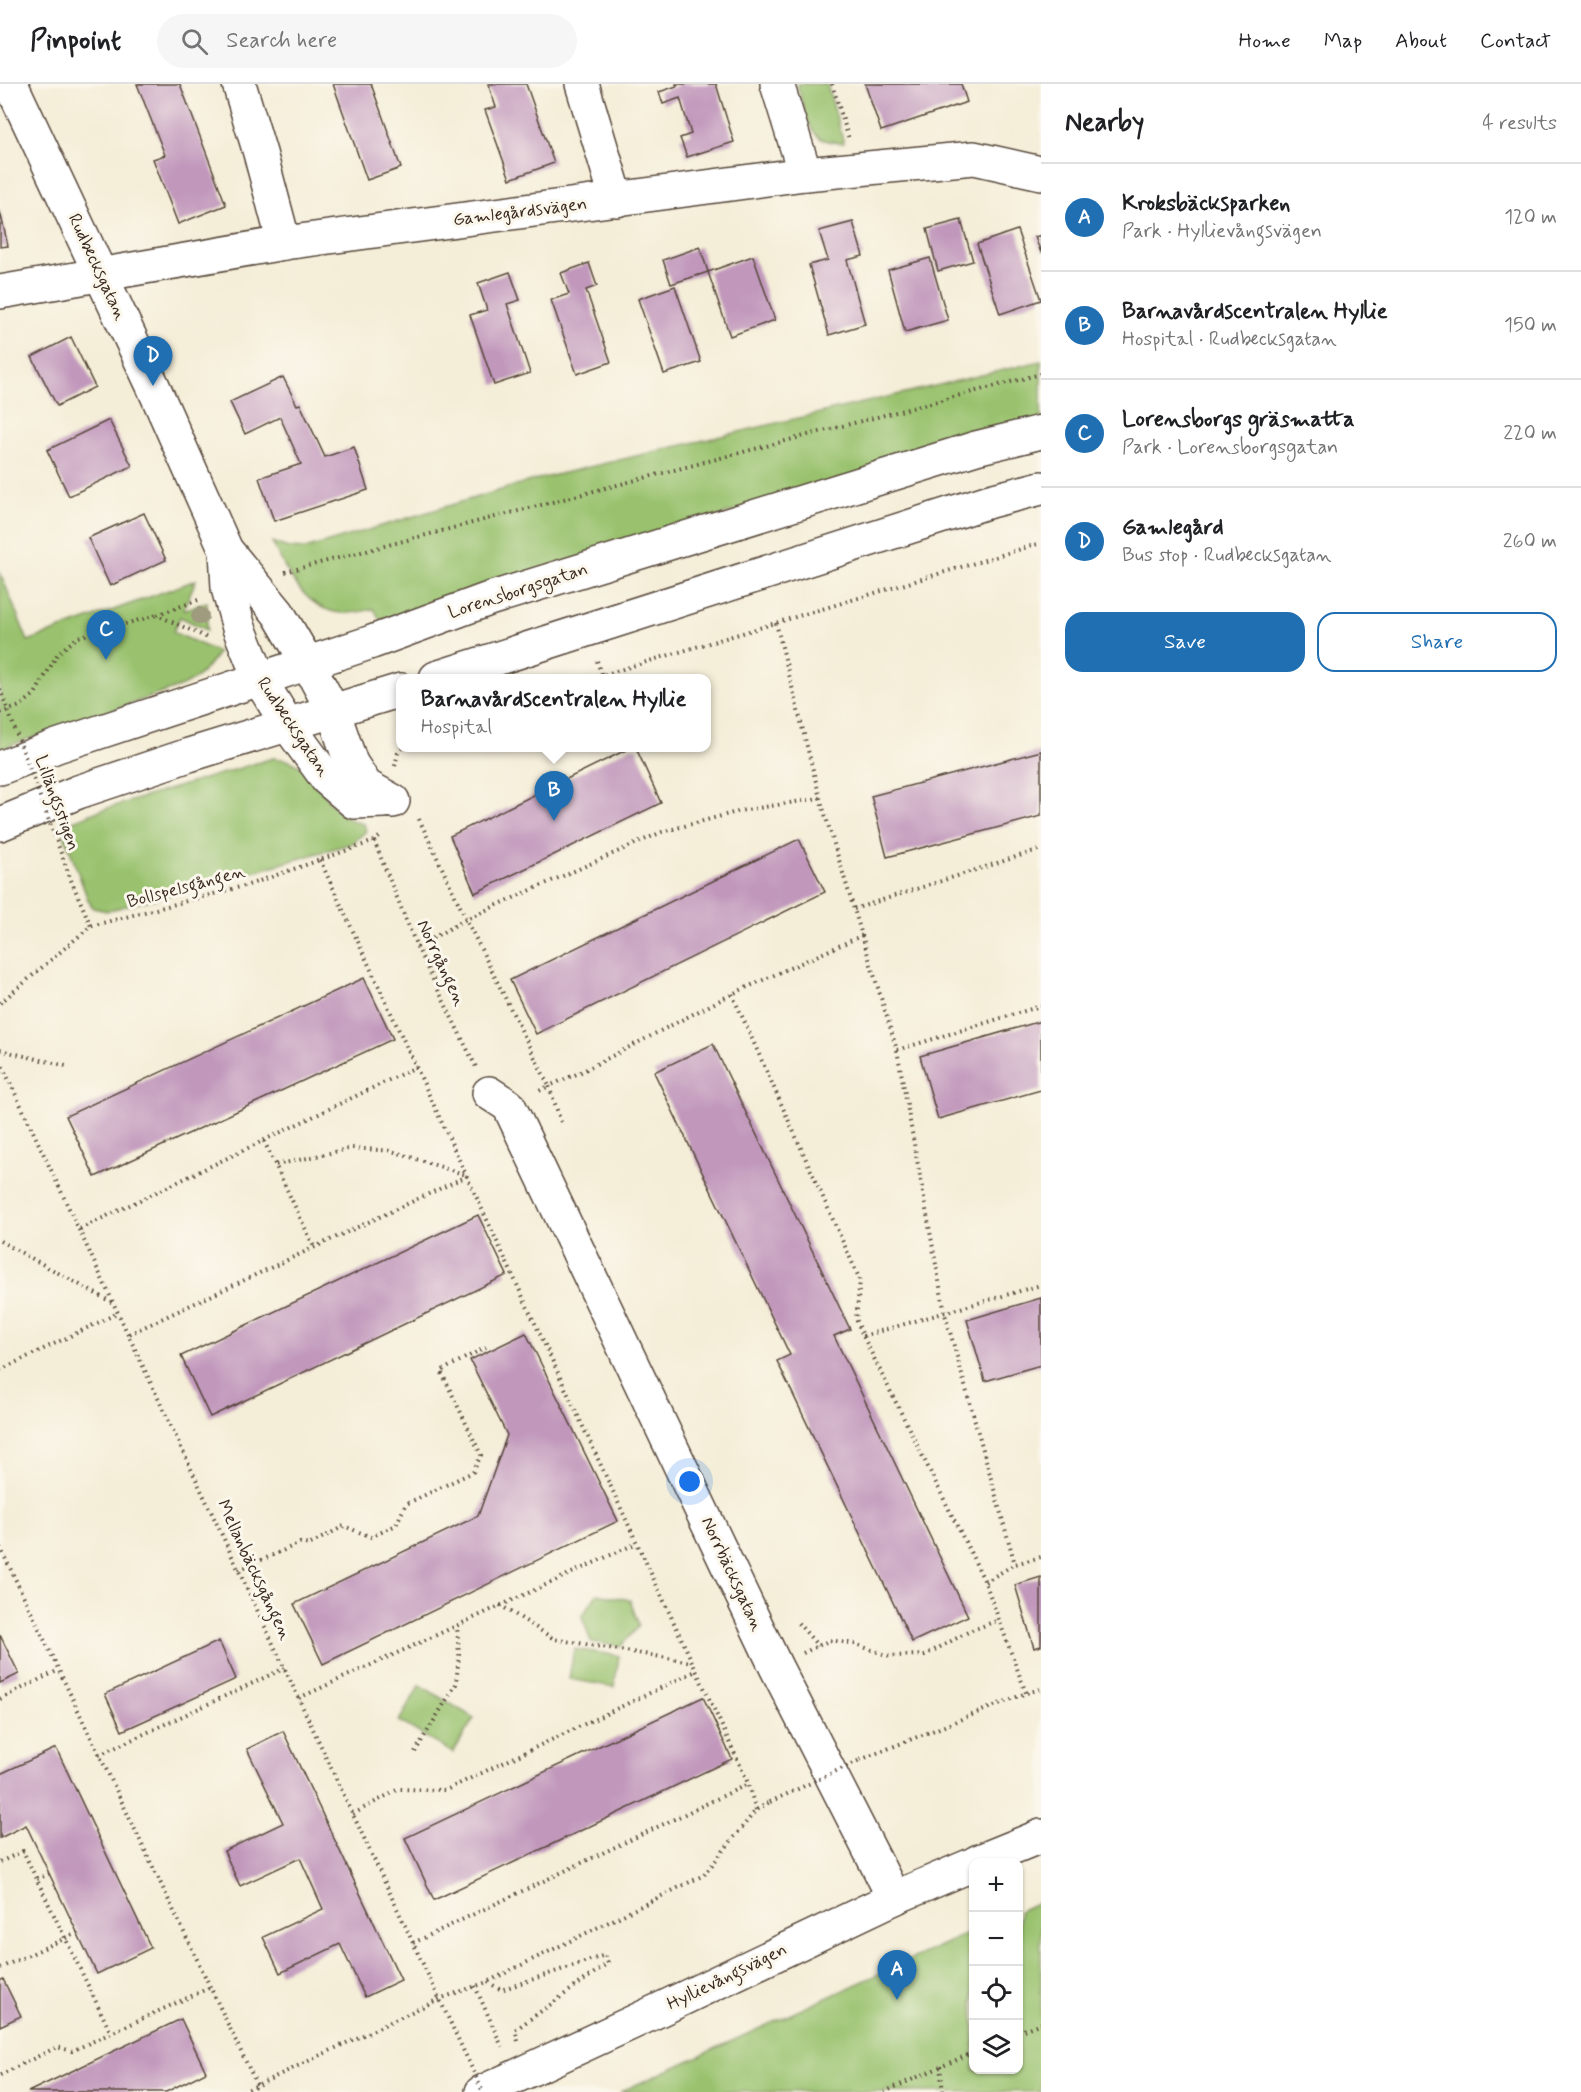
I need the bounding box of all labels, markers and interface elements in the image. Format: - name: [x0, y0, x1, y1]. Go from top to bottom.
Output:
- search box: [157, 14, 577, 68]
- text: Pinpoint: [30, 23, 121, 60]
- icon: search: [178, 25, 211, 58]
- text: Search here: [226, 27, 337, 55]
- text: Home: [1239, 27, 1291, 55]
- text: Map: [1324, 27, 1362, 55]
- text: About: [1395, 27, 1447, 55]
- text: Contact: [1480, 27, 1551, 55]
- text: Nearby: [1065, 106, 1144, 140]
- text: 4 results: [1482, 110, 1557, 137]
- text: Kroksbäcksparken: [1122, 190, 1290, 218]
- street label: Gamlegårdsvägen: [452, 192, 588, 232]
- text: A: [1078, 204, 1091, 231]
- text: 120 m: [1504, 204, 1557, 231]
- street label: Rudbecksgatan: [62, 210, 132, 324]
- text: Park · Hyllievångsvägen: [1122, 218, 1322, 245]
- text: Barnavårdscentralen Hyllie: [1122, 298, 1387, 326]
- text: B: [1078, 312, 1091, 339]
- text: 150 m: [1504, 312, 1557, 339]
- text: Hospital · Rudbecksgatan: [1122, 326, 1337, 353]
- pin: D: [134, 336, 172, 386]
- text: Lorensborgs gräsmatta: [1122, 406, 1354, 434]
- text: C: [1077, 420, 1092, 447]
- text: 220 m: [1503, 420, 1557, 447]
- text: Park · Lorensborgsgatan: [1122, 434, 1338, 461]
- text: Gamlegård: [1122, 514, 1224, 542]
- text: D: [1078, 528, 1091, 555]
- text: 260 m: [1503, 528, 1557, 555]
- text: Bus stop · Rudbecksgatan: [1122, 542, 1332, 569]
- street label: Lorensborgsgatan: [445, 557, 591, 626]
- pin: C: [86, 610, 126, 660]
- button: Save: [1065, 612, 1305, 672]
- button: Share: [1317, 612, 1557, 672]
- street label: Rudbecksgatan: [251, 673, 335, 781]
- popup: [396, 674, 711, 752]
- text: Barnavårdscentralen Hyllie: [421, 686, 686, 714]
- text: Hospital: [421, 714, 492, 741]
- street label: Lillängsstigen: [27, 752, 85, 855]
- pin: B: [534, 772, 574, 821]
- street label: Bollspelsgången: [124, 860, 248, 916]
- street label: Norrgången: [409, 916, 471, 1011]
- your location: [675, 1467, 704, 1496]
- street label: Mellanbäcksgången: [209, 1496, 297, 1645]
- street label: Norrbäcksgatan: [695, 1513, 769, 1635]
- map controls: [969, 1858, 1023, 2074]
- button: +: [969, 1858, 1023, 1912]
- button: −: [969, 1912, 1023, 1966]
- street label: Hyllievångsvägen: [663, 1938, 792, 2018]
- pin: A: [878, 1950, 916, 2000]
- button: locate: [969, 1966, 1023, 2020]
- button: layers: [969, 2020, 1023, 2074]

